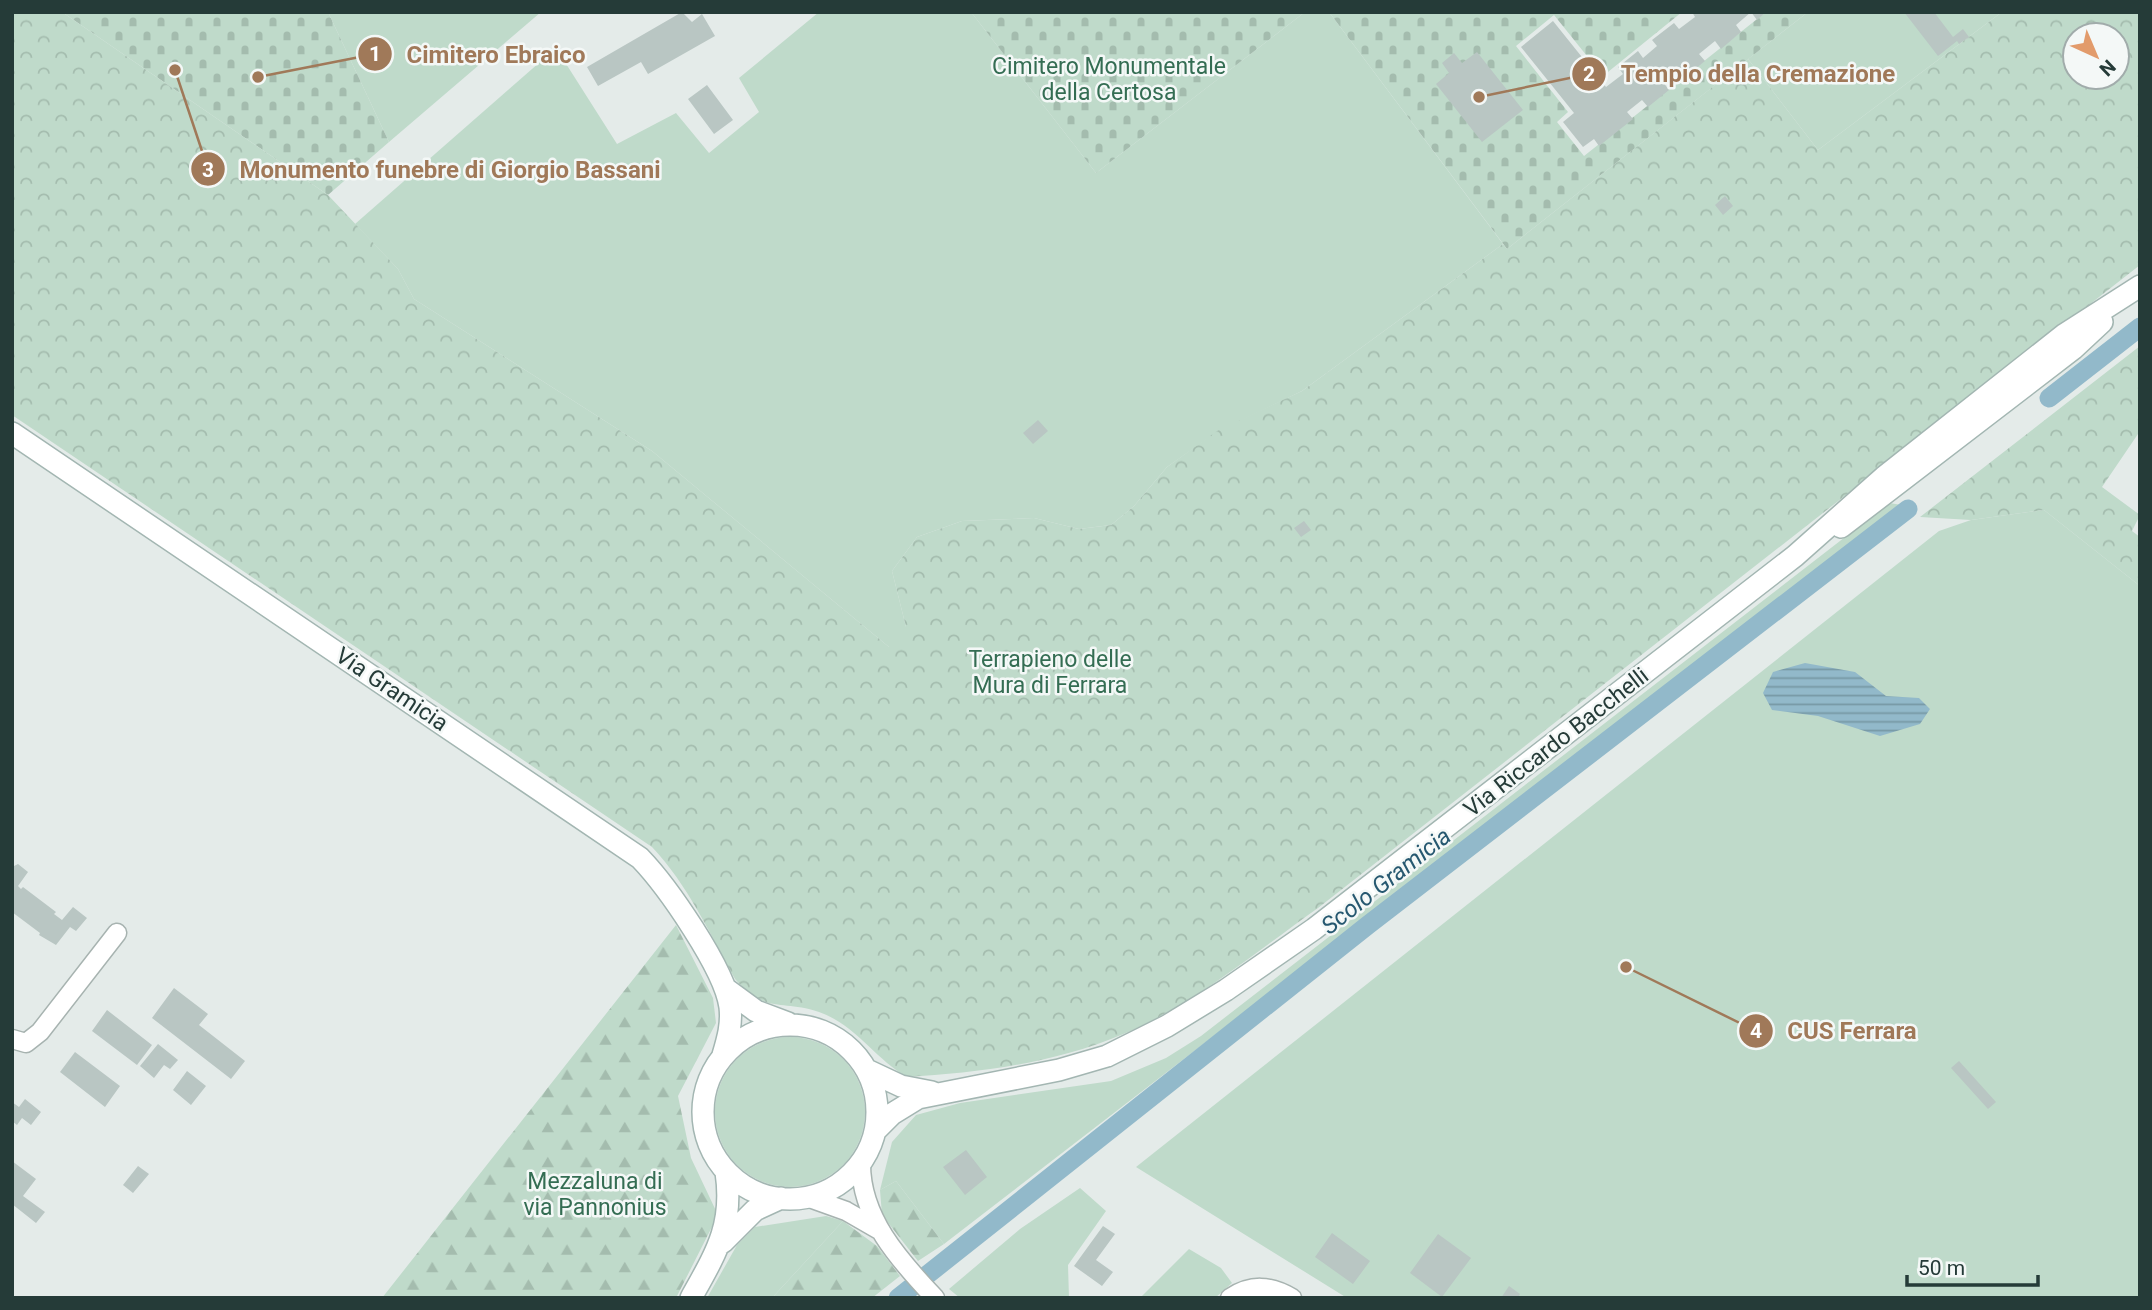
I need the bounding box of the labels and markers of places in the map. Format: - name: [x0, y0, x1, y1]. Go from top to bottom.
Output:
- callout: Cimitero Ebraico: [358, 32, 599, 77]
- callout: Tempio della Cremazione: [1571, 51, 1909, 96]
- callout: Monumento funebre di Giorgio Bassani: [190, 147, 674, 192]
- callout: CUS Ferrara: [1738, 1008, 1931, 1053]

